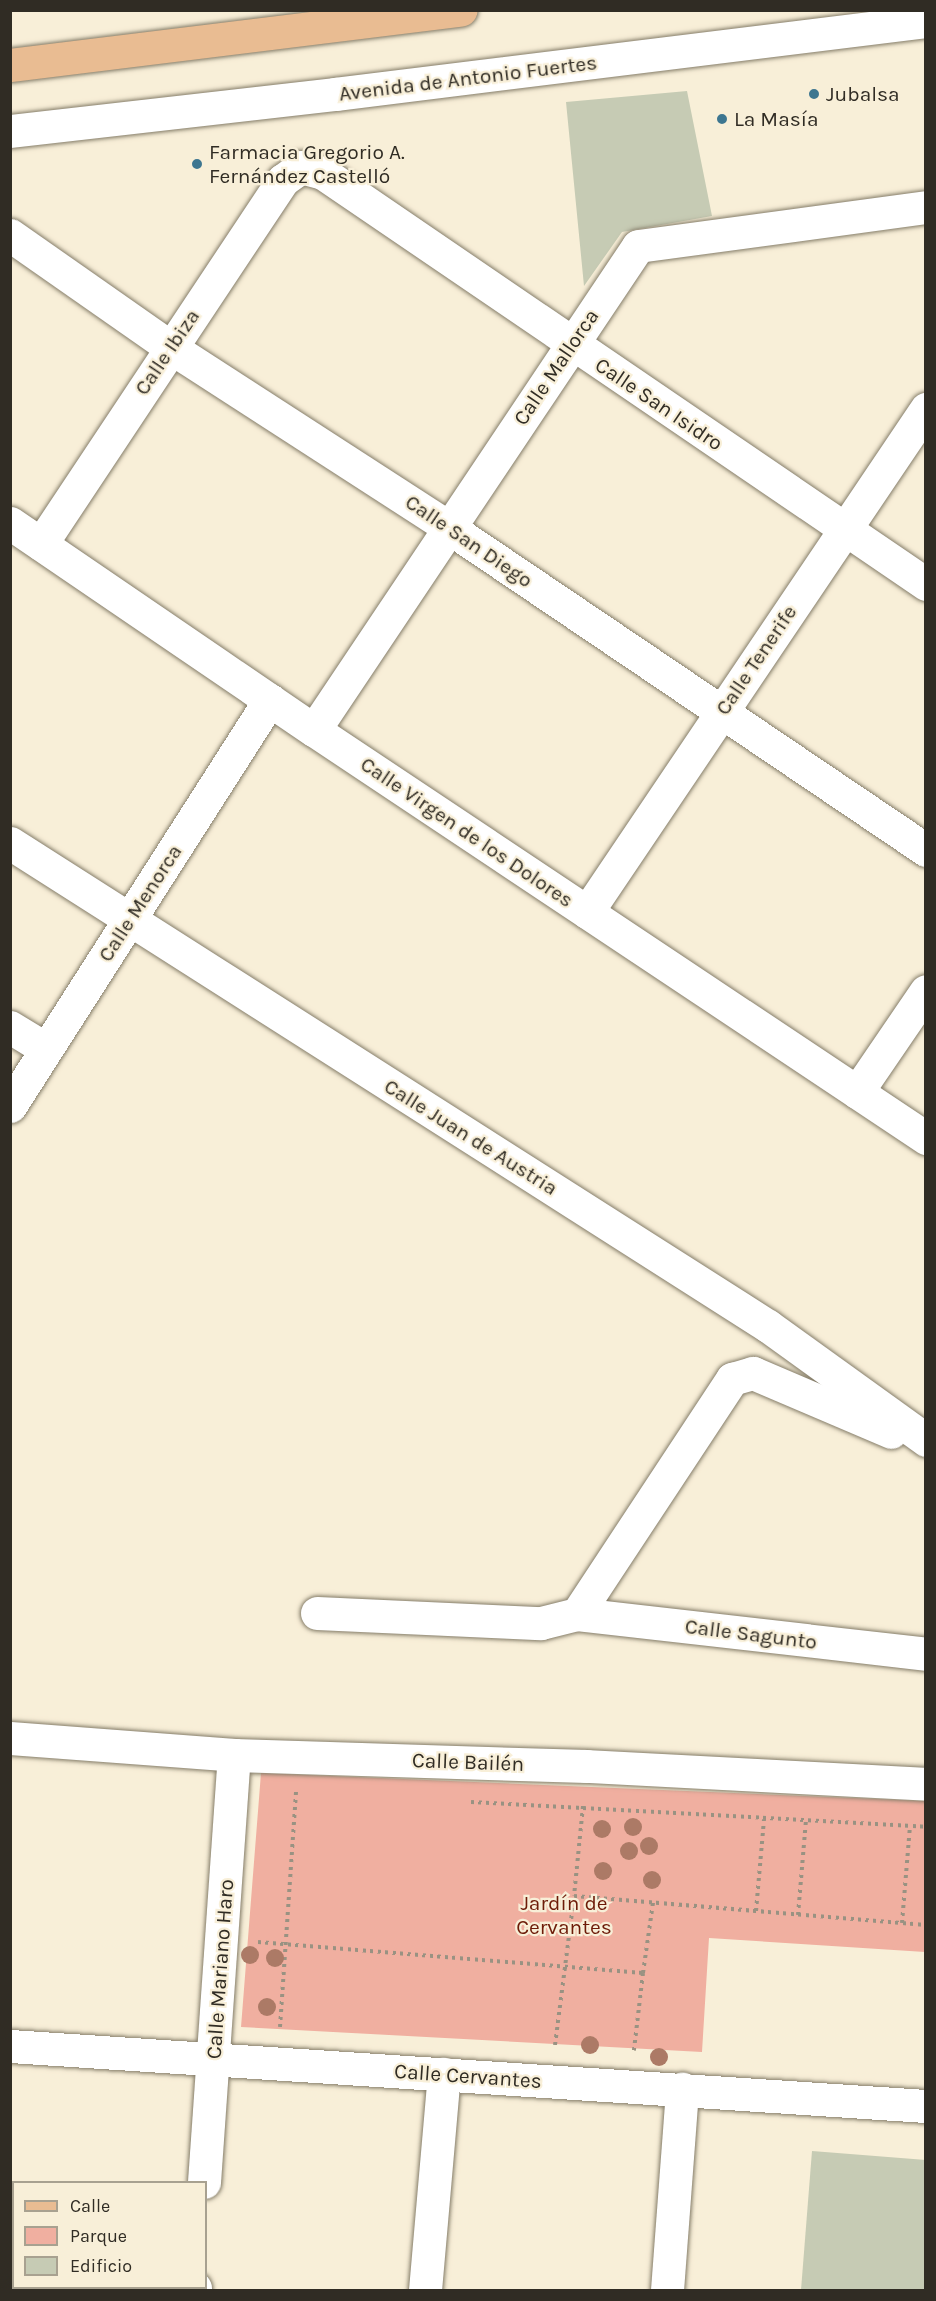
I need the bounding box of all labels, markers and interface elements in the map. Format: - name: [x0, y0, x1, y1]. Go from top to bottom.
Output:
- street label: Avenida de Antonio Fuertes: [337, 50, 599, 106]
- place label: Jubalsa: [826, 81, 900, 107]
- marker: Jubalsa: [807, 87, 821, 101]
- place label: La Masía: [734, 106, 819, 132]
- marker: La Masía: [715, 112, 729, 126]
- place label: Farmacia Gregorio A. Fernández Castelló: [209, 139, 405, 189]
- marker: Farmacia Gregorio A. Fernández Castelló: [190, 157, 204, 171]
- street label: Calle Ibiza: [129, 304, 205, 400]
- street label: Calle Mallorca: [508, 304, 604, 430]
- street label: Calle San Isidro: [590, 352, 728, 456]
- street label: Calle San Diego: [401, 489, 537, 593]
- street label: Calle Tenerife: [710, 600, 802, 720]
- street label: Calle Virgen de los Dolores: [356, 751, 578, 913]
- street label: Calle Menorca: [93, 840, 187, 966]
- street label: Calle Juan de Austria: [380, 1073, 562, 1201]
- street label: Calle Sagunto: [684, 1613, 818, 1655]
- street label: Calle Bailén: [412, 1747, 524, 1777]
- street label: Calle Mariano Haro: [201, 1878, 239, 2060]
- park label: Jardín de Cervantes: [516, 1890, 612, 1940]
- street label: Calle Cervantes: [393, 2058, 543, 2094]
- legend: [12, 2181, 207, 2289]
- text: Calle: [70, 2195, 110, 2217]
- text: Parque: [70, 2225, 127, 2247]
- text: Edificio: [70, 2255, 132, 2277]

